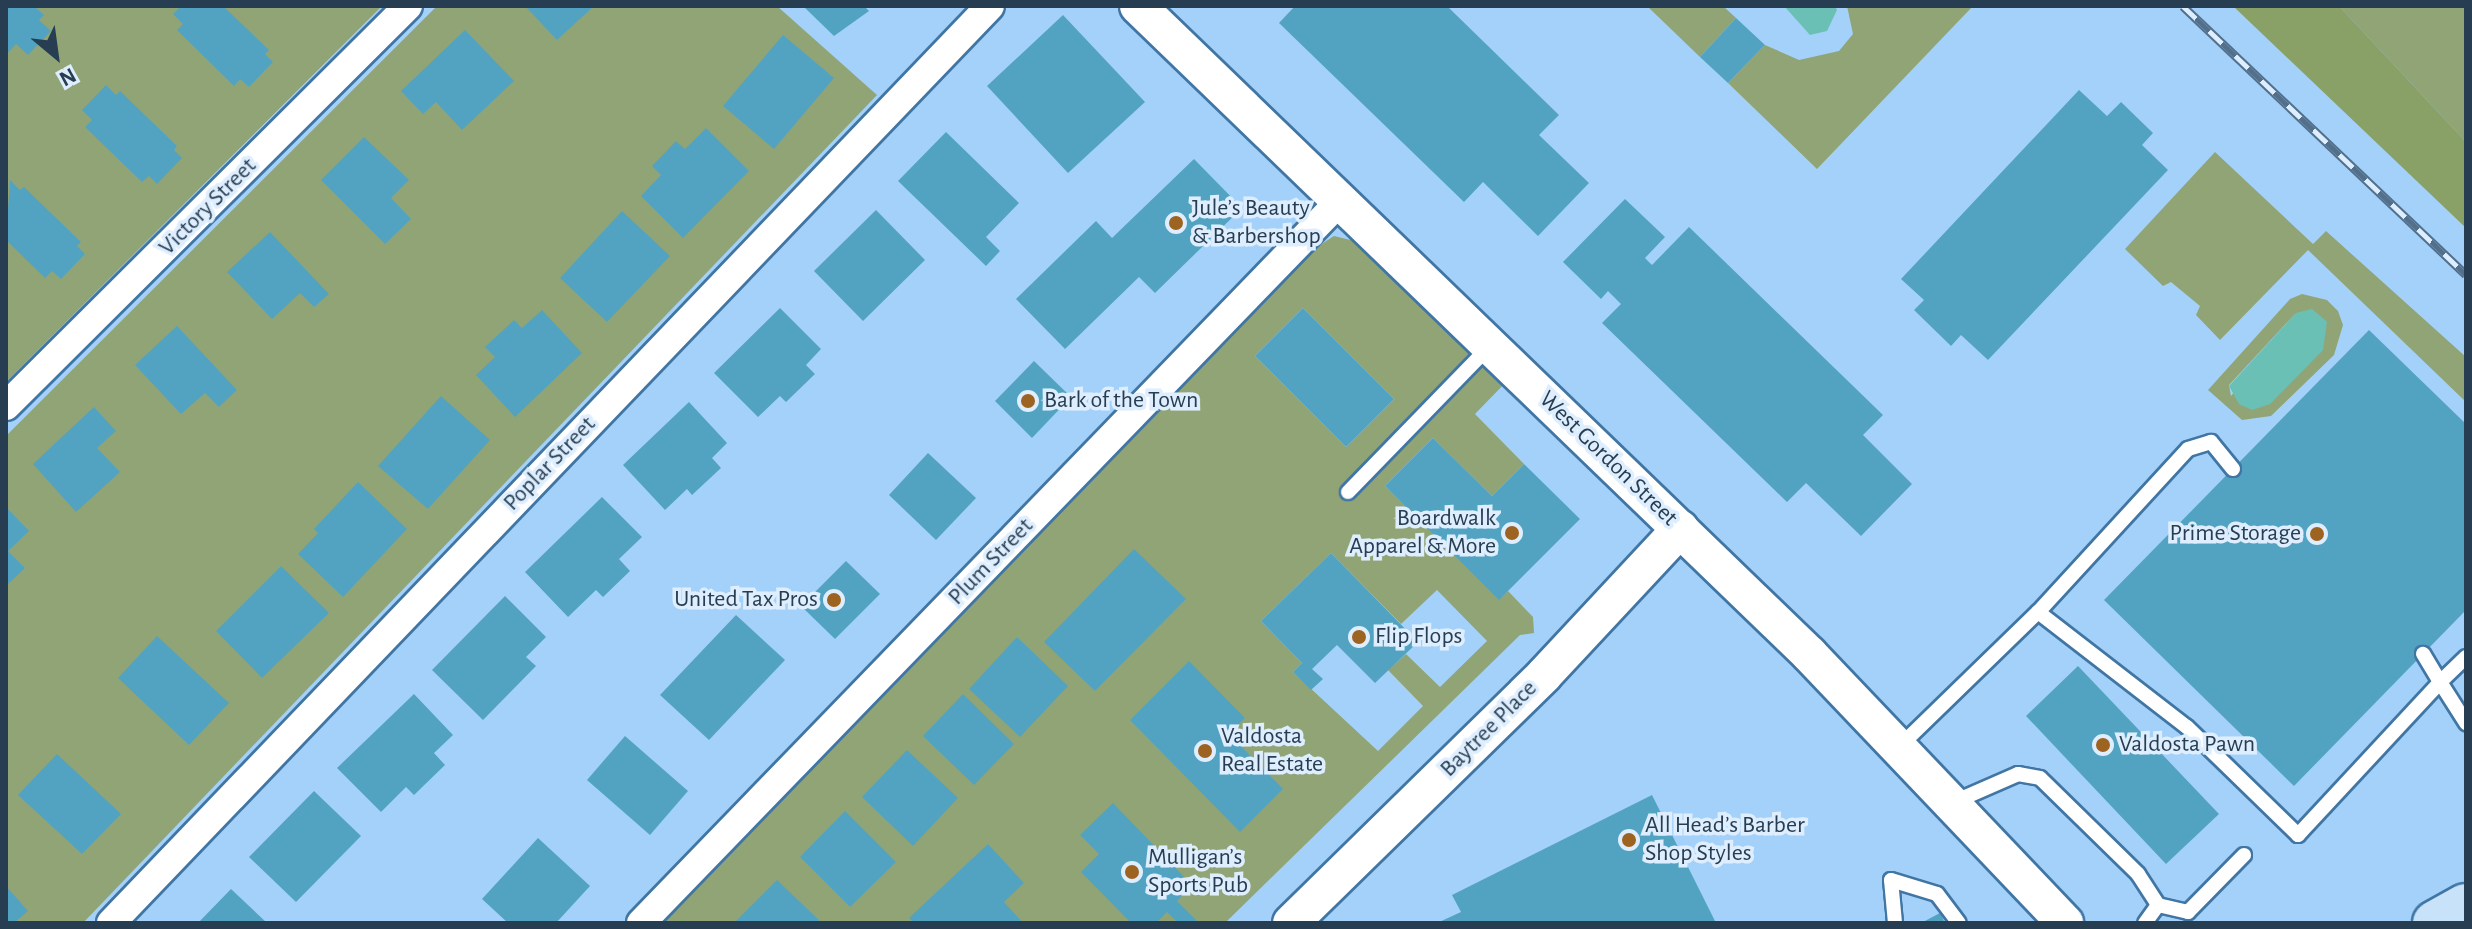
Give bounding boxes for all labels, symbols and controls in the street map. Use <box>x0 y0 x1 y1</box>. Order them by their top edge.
north arrow <box>16 16 96 96</box>
text: N <box>56 64 80 90</box>
street label: Victory Street <box>153 152 263 262</box>
place label: Jule’s Beauty & Barbershop <box>1192 195 1321 251</box>
marker: Jule’s Beauty & Barbershop <box>1167 214 1185 232</box>
street label: West Gordon Street <box>1533 385 1683 533</box>
place label: Bark of the Town <box>1044 387 1198 415</box>
marker: Bark of the Town <box>1019 392 1037 410</box>
street label: Poplar Street <box>498 411 602 517</box>
place label: Boardwalk Apparel & More <box>1349 505 1496 561</box>
street label: Plum Street <box>942 512 1040 612</box>
place label: Prime Storage <box>2170 520 2301 548</box>
marker: Boardwalk Apparel & More <box>1503 524 1521 542</box>
marker: Prime Storage <box>2308 525 2326 543</box>
place label: United Tax Pros <box>674 586 818 614</box>
marker: United Tax Pros <box>825 591 843 609</box>
place label: Flip Flops <box>1375 623 1463 651</box>
marker: Flip Flops <box>1350 628 1368 646</box>
street label: Baytree Place <box>1435 675 1543 783</box>
place label: Valdosta Real Estate <box>1221 723 1323 779</box>
place label: Valdosta Pawn <box>2119 731 2255 759</box>
marker: Valdosta Pawn <box>2094 736 2112 754</box>
marker: Valdosta Real Estate <box>1196 742 1214 760</box>
place label: All Head’s Barber Shop Styles <box>1645 812 1805 868</box>
marker: All Head’s Barber Shop Styles <box>1620 831 1638 849</box>
place label: Mulligan’s Sports Pub <box>1148 844 1248 900</box>
marker: Mulligan’s Sports Pub <box>1123 863 1141 881</box>

